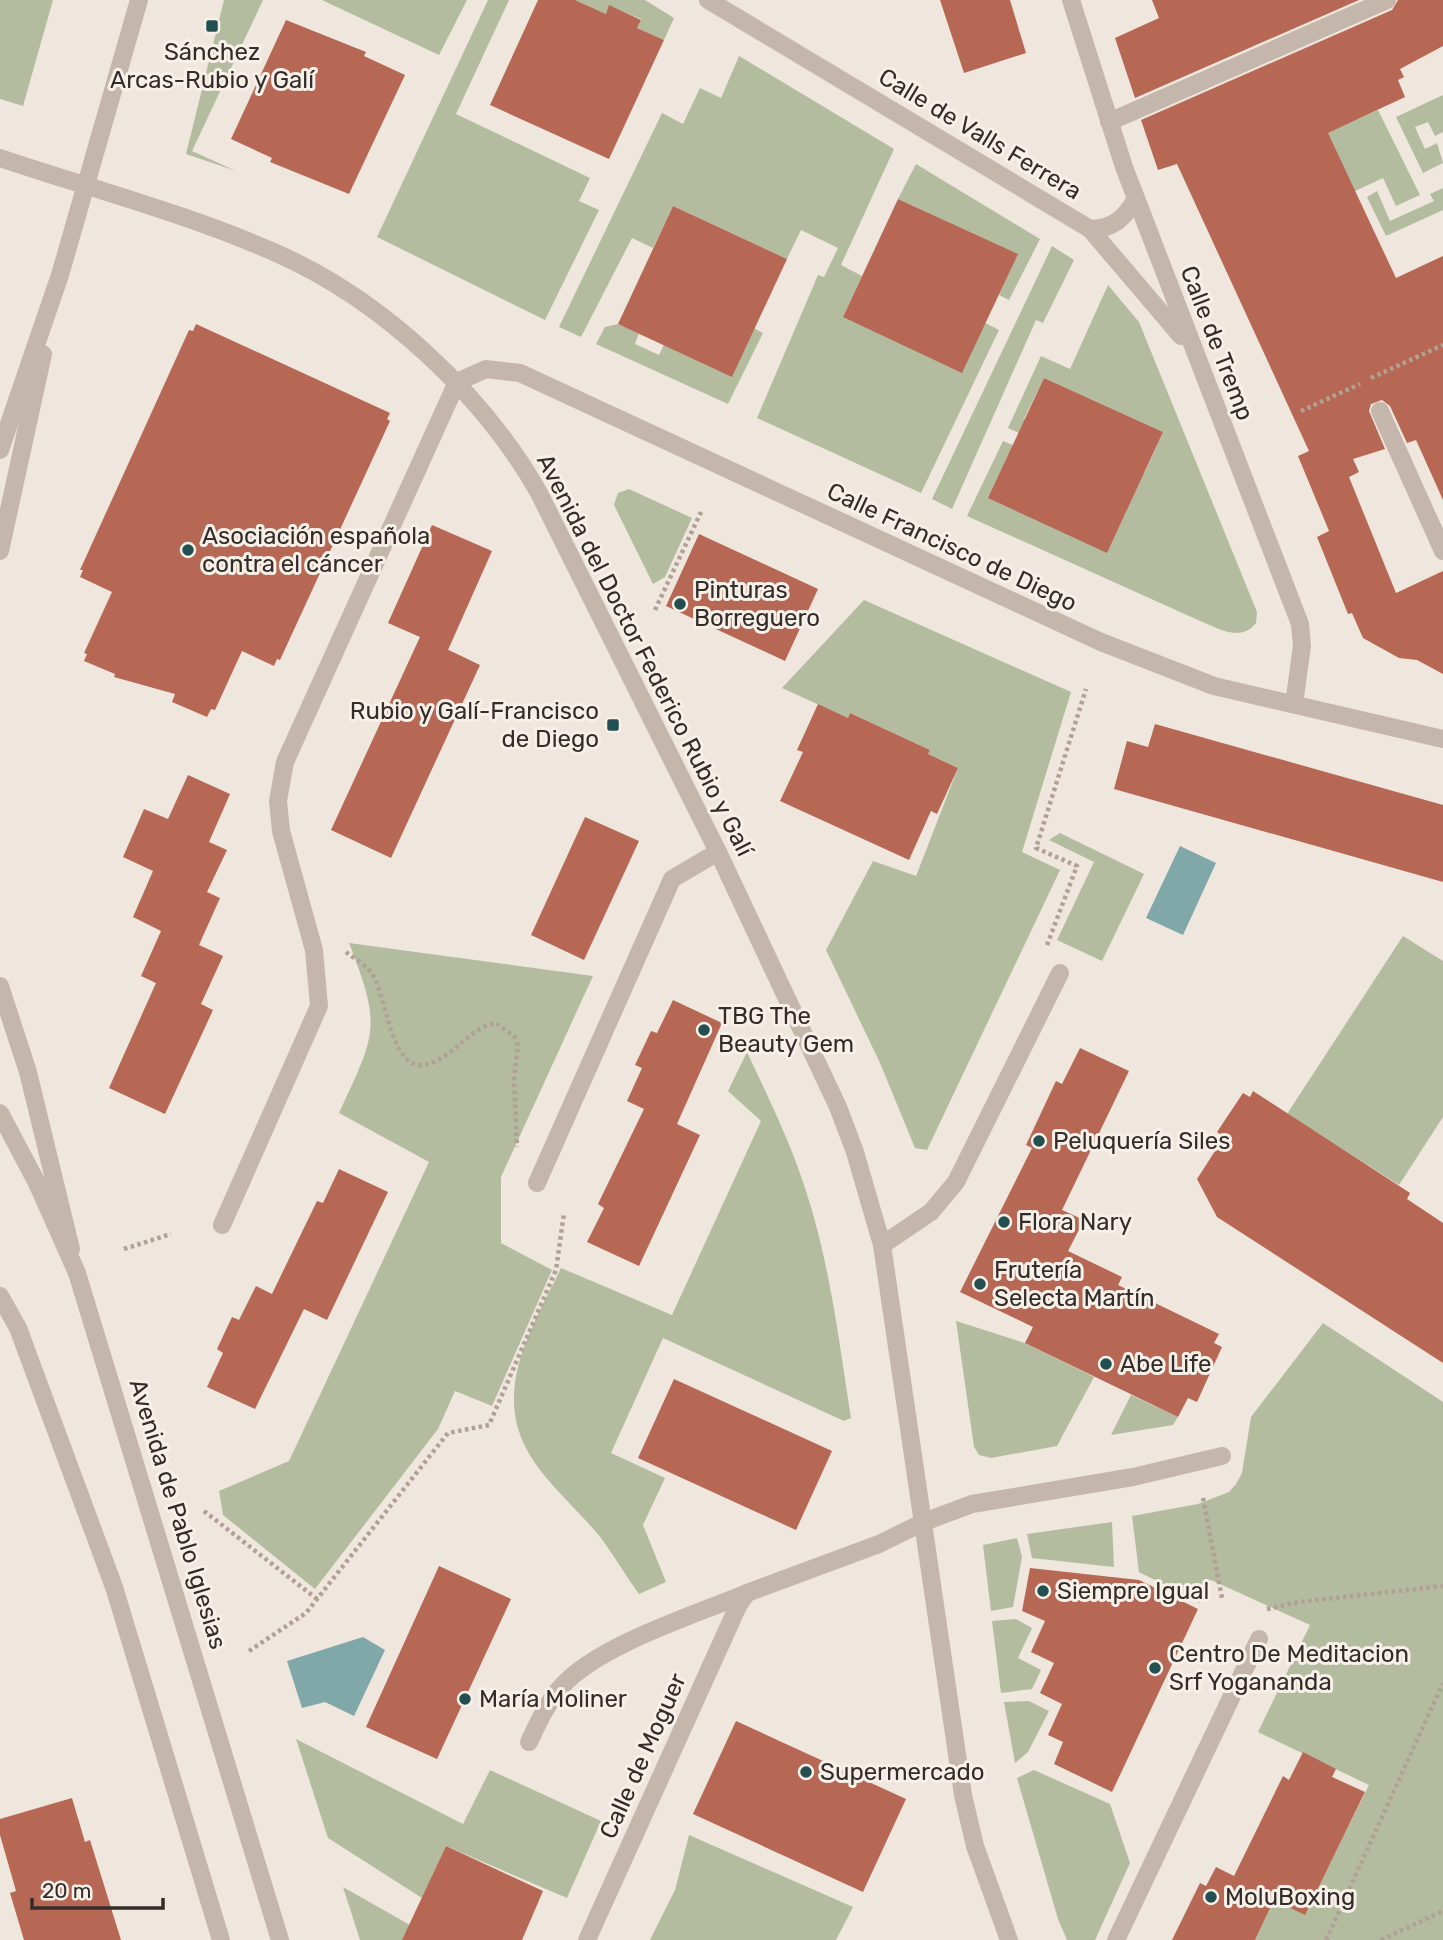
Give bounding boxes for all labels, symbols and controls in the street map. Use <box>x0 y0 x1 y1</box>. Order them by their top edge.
marker: Sánchez Arcas-Rubio y Galí <box>204 18 220 34</box>
place label: Sánchez Arcas-Rubio y Galí <box>110 38 315 94</box>
street label: Calle de Valls Ferrera <box>874 62 1086 206</box>
street label: Calle de Tremp <box>1175 262 1259 424</box>
street label: Avenida del Doctor Federico Rubio y Galí <box>531 449 760 862</box>
street label: Calle Francisco de Diego <box>823 477 1081 617</box>
place label: Asociación española contra el cáncer <box>202 522 430 578</box>
marker: Asociación española contra el cáncer <box>180 542 196 558</box>
place label: Pinturas Borreguero <box>694 576 820 632</box>
marker: Pinturas Borreguero <box>672 596 688 612</box>
place label: Rubio y Galí-Francisco de Diego <box>350 697 599 753</box>
marker: Rubio y Galí-Francisco de Diego <box>605 717 621 733</box>
place label: TBG The Beauty Gem <box>718 1002 854 1058</box>
marker: TBG The Beauty Gem <box>696 1022 712 1038</box>
place label: Peluquería Siles <box>1053 1127 1230 1155</box>
marker: Peluquería Siles <box>1031 1133 1047 1149</box>
place label: Flora Nary <box>1018 1208 1132 1236</box>
marker: Flora Nary <box>996 1214 1012 1230</box>
place label: Frutería Selecta Martín <box>994 1256 1155 1312</box>
marker: Frutería Selecta Martín <box>972 1276 988 1292</box>
place label: Abe Life <box>1120 1350 1211 1378</box>
marker: Abe Life <box>1098 1356 1114 1372</box>
street label: Avenida de Pablo Iglesias <box>124 1376 232 1652</box>
place label: Siempre Igual <box>1057 1577 1209 1605</box>
marker: Siempre Igual <box>1035 1583 1051 1599</box>
place label: Centro De Meditacion Srf Yogananda <box>1169 1640 1409 1696</box>
marker: Centro De Meditacion Srf Yogananda <box>1147 1660 1163 1676</box>
street label: Calle de Moguer <box>594 1669 692 1843</box>
place label: María Moliner <box>479 1685 627 1713</box>
marker: María Moliner <box>457 1691 473 1707</box>
place label: Supermercado <box>820 1758 984 1786</box>
marker: Supermercado <box>798 1764 814 1780</box>
scale bar <box>32 1867 163 1911</box>
text: 20 m <box>42 1878 91 1903</box>
place label: MoluBoxing <box>1225 1883 1355 1911</box>
marker: MoluBoxing <box>1203 1889 1219 1905</box>

